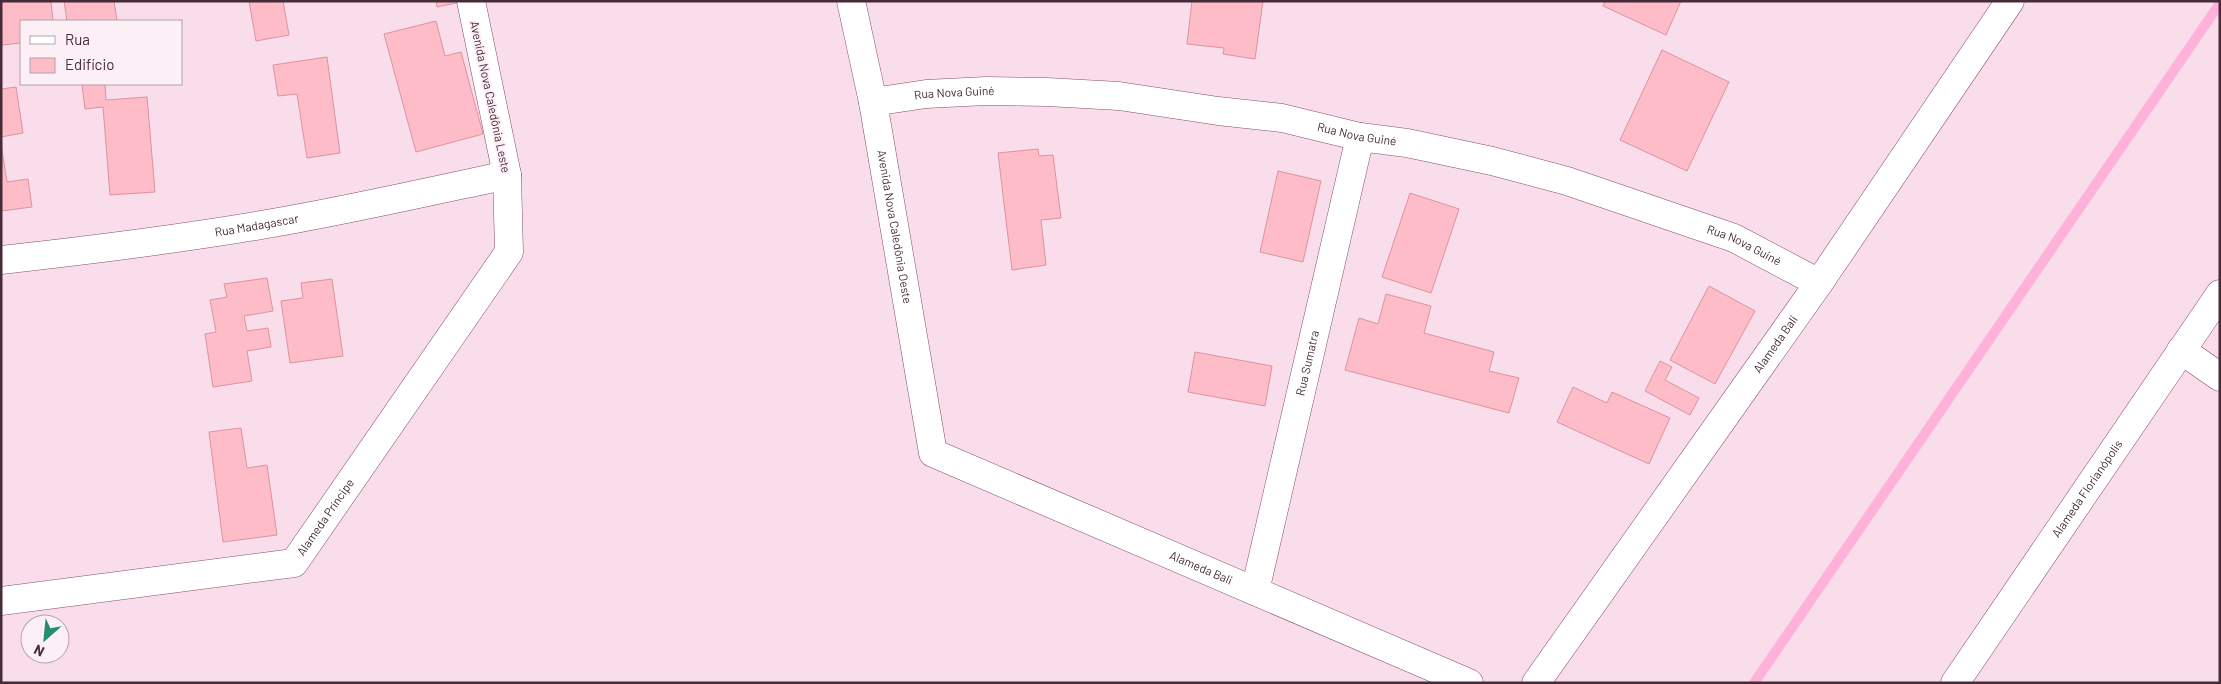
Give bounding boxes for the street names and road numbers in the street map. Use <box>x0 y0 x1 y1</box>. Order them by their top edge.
street label: Avenida Nova Caledônia Leste <box>468 20 514 174</box>
street label: Rua Nova Guiné <box>913 83 995 102</box>
street label: Rua Nova Guiné <box>1316 119 1397 148</box>
street label: Avenida Nova Caledônia Oeste <box>875 149 915 305</box>
street label: Rua Madagascar <box>214 210 300 239</box>
street label: Rua Nova Guiné <box>1705 221 1784 268</box>
street label: Alameda Bali <box>1750 312 1800 375</box>
street label: Rua Sumatra <box>1292 329 1321 397</box>
street label: Alameda Florianópolis <box>2048 437 2125 540</box>
street label: Alameda Príncipe <box>293 476 356 558</box>
street label: Alameda Bali <box>1168 547 1235 587</box>

